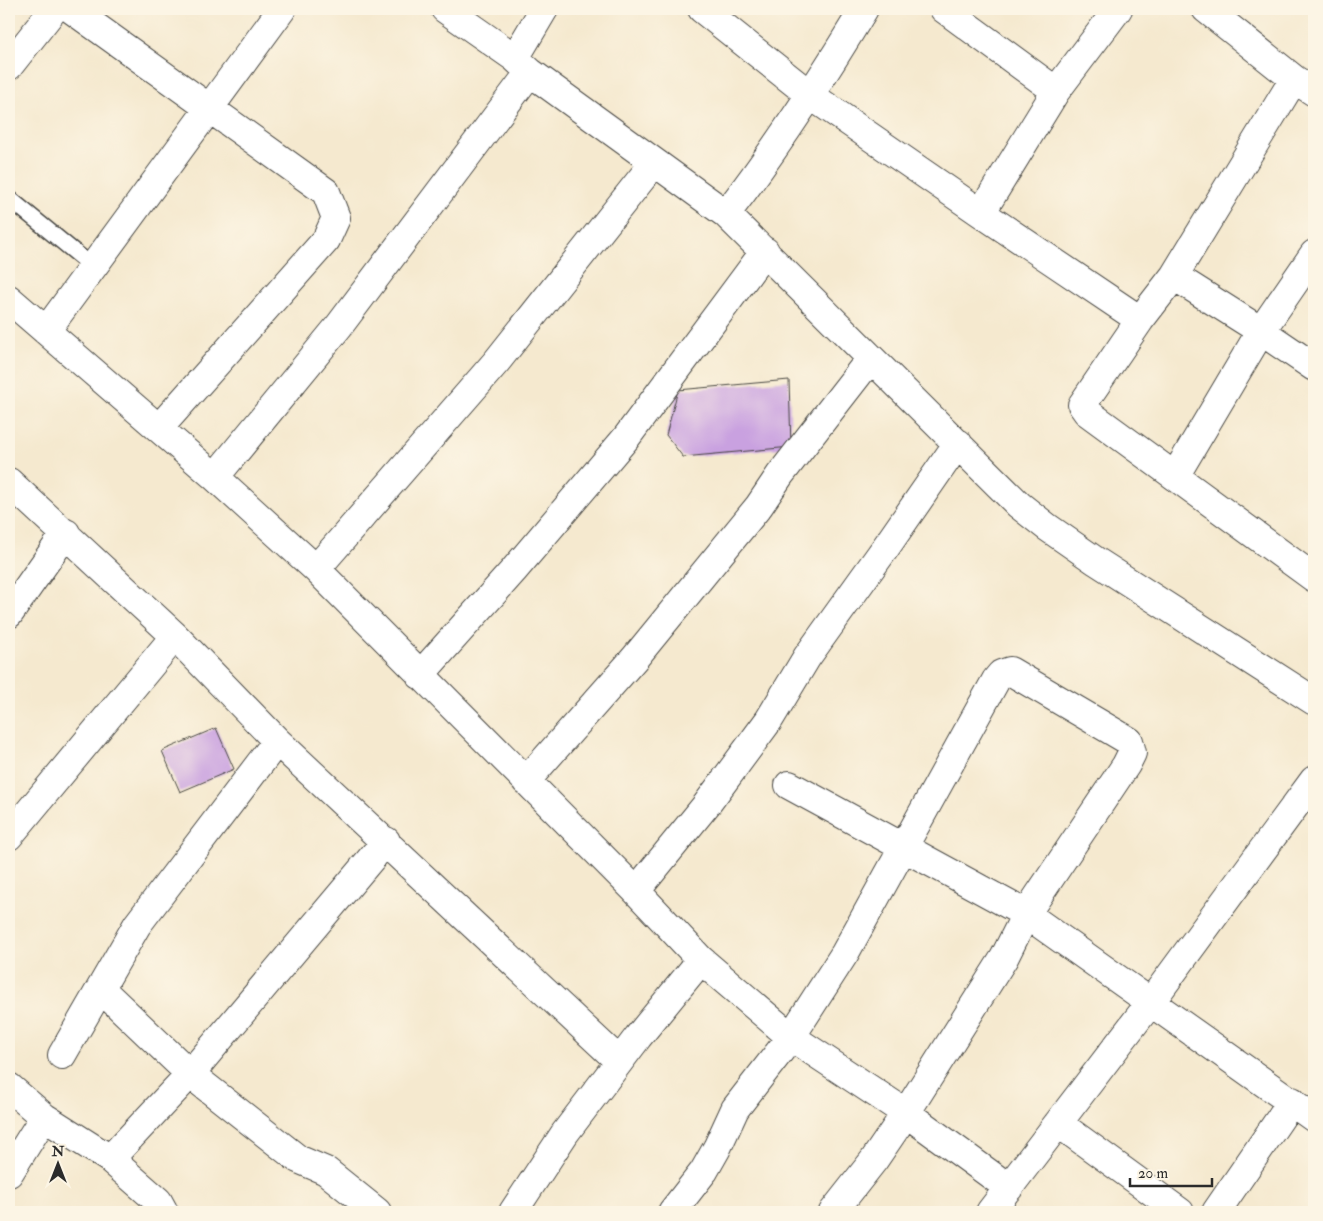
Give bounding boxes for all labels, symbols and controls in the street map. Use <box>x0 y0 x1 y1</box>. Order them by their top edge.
north arrow <box>32 1138 82 1188</box>
text: N <box>51 1143 65 1160</box>
scale bar <box>1130 1156 1213 1188</box>
text: 20 m <box>1138 1164 1168 1183</box>

